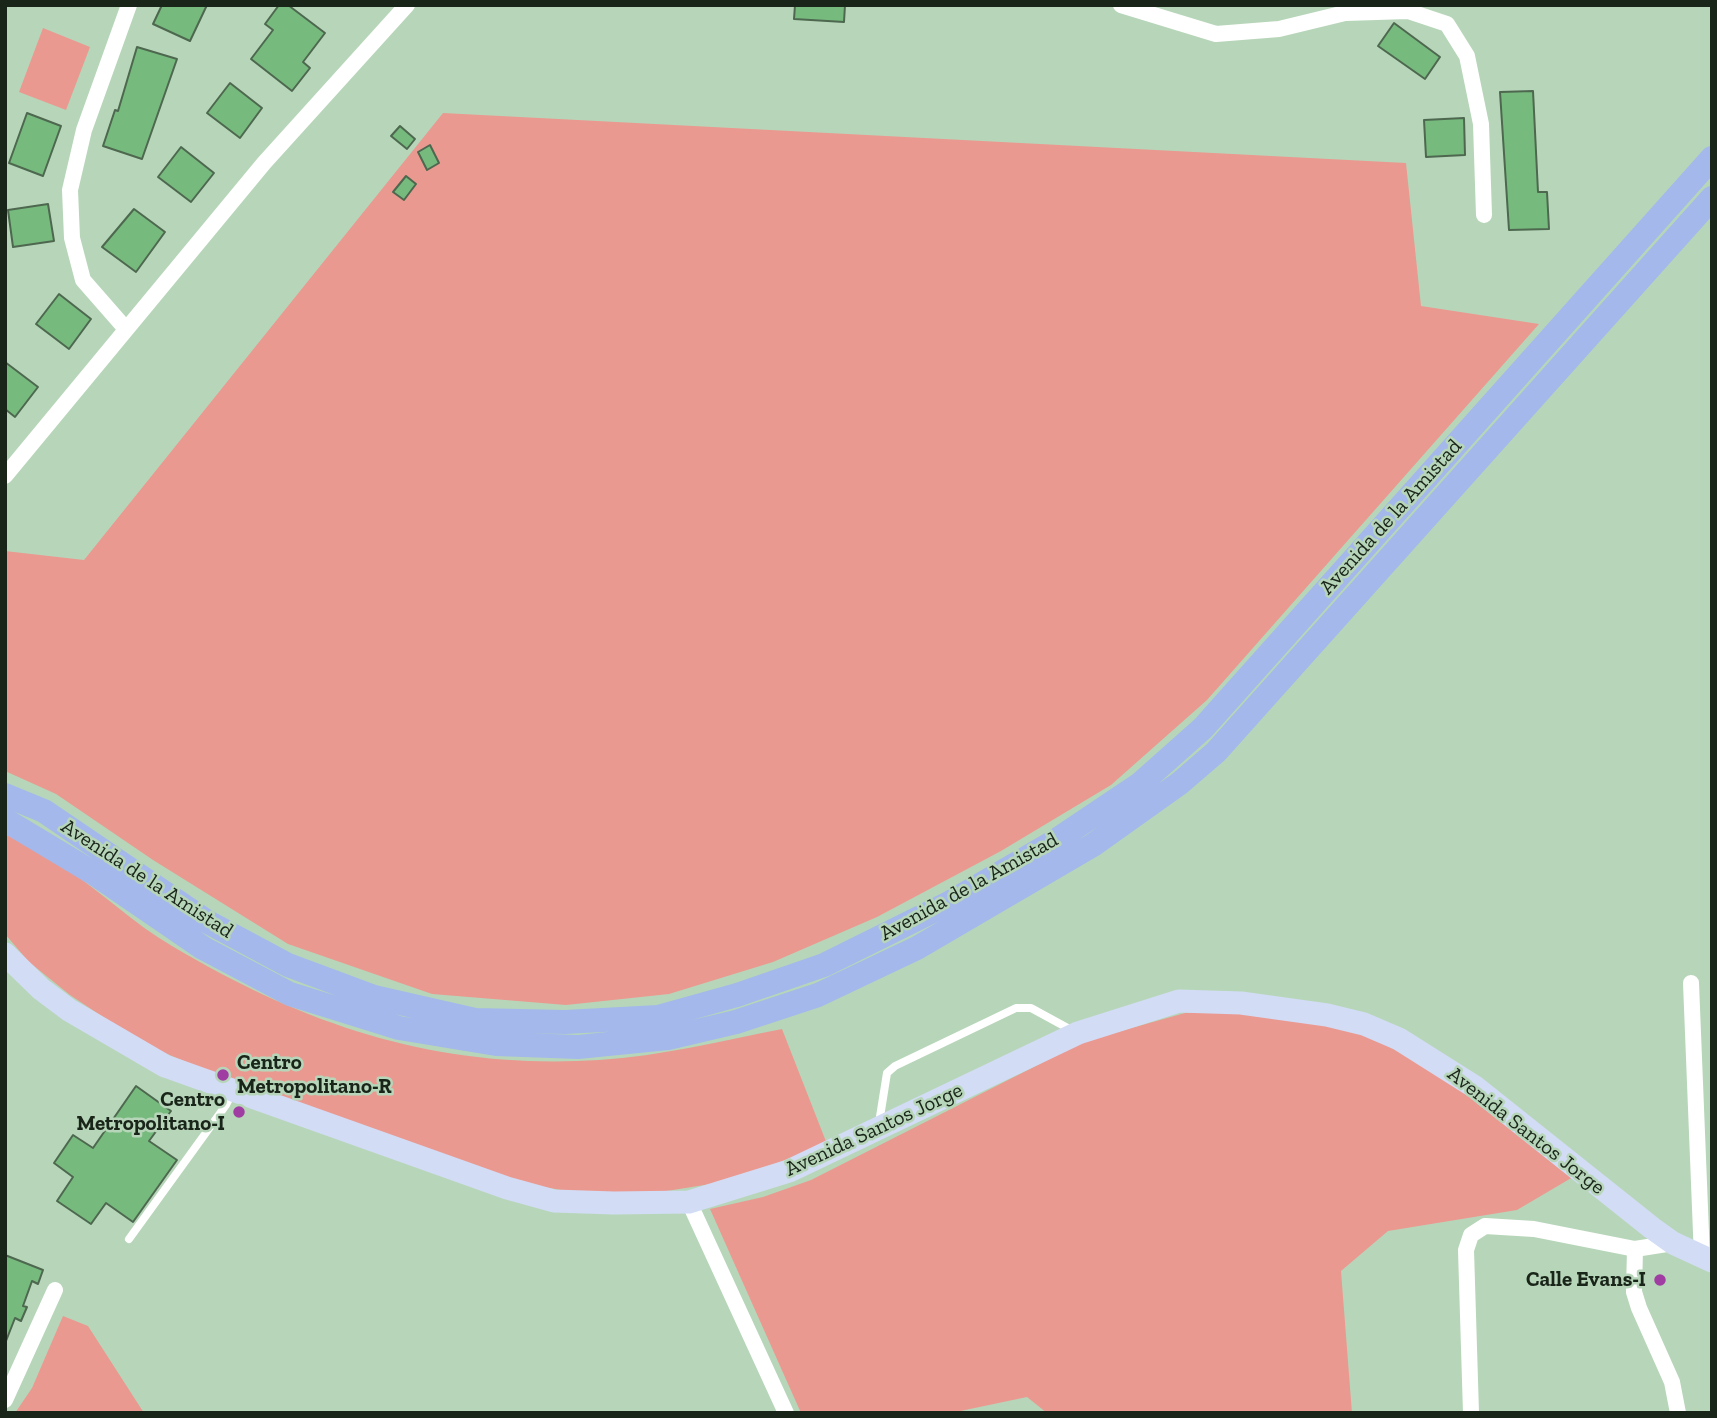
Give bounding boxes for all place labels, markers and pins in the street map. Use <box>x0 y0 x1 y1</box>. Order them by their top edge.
place label: Centro Metropolitano-R <box>237 1050 392 1100</box>
marker: Centro Metropolitano-R <box>215 1067 231 1083</box>
place label: Centro Metropolitano-I <box>76 1087 225 1137</box>
marker: Centro Metropolitano-I <box>231 1104 247 1120</box>
place label: Calle Evans-I <box>1526 1267 1646 1293</box>
marker: Calle Evans-I <box>1652 1272 1668 1288</box>

